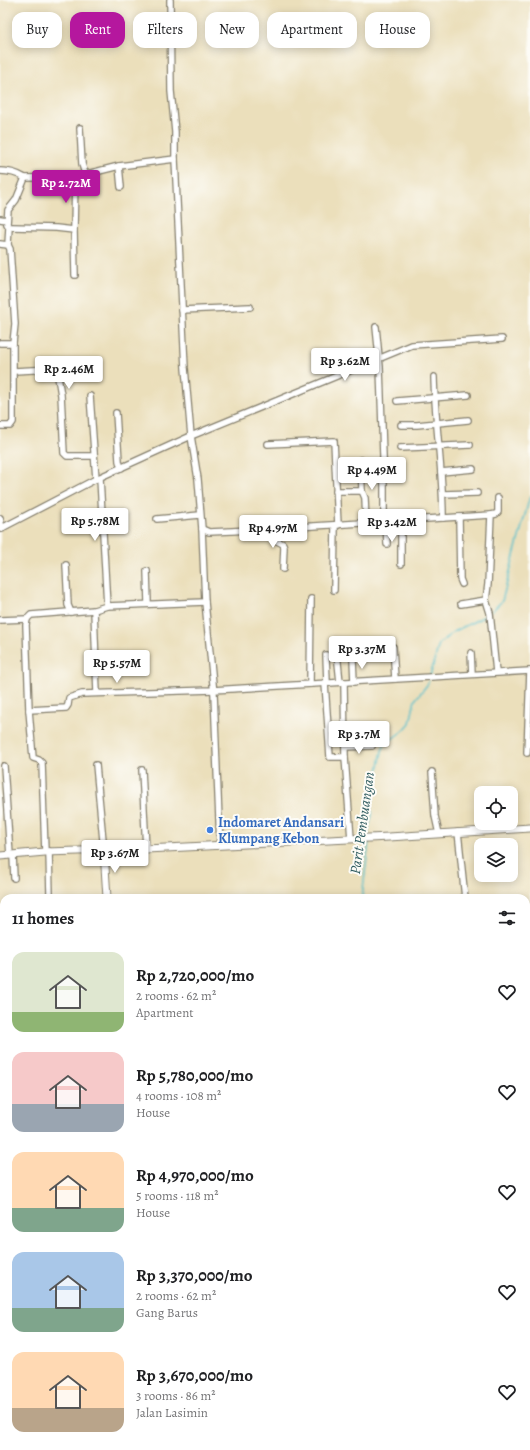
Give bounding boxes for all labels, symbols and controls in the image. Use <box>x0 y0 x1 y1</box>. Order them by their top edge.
chip: Buy <box>12 12 62 48</box>
chip: Rent <box>70 12 125 48</box>
chip: Filters <box>133 12 197 48</box>
chip: New <box>205 12 259 48</box>
chip: Apartment <box>267 12 357 48</box>
chip: House <box>365 12 430 48</box>
pin: Rp 2.72M <box>25 170 107 204</box>
text: Rp 2.72M <box>41 174 91 191</box>
pin: Rp 3.62M <box>304 348 386 382</box>
text: Rp 3.62M <box>320 352 370 369</box>
pin: Rp 2.46M <box>28 356 110 390</box>
text: Rp 2.46M <box>44 360 94 377</box>
pin: Rp 4.49M <box>331 457 413 491</box>
text: Rp 4.49M <box>347 461 397 478</box>
pin: Rp 5.78M <box>54 508 136 542</box>
pin: Rp 3.42M <box>351 509 433 543</box>
text: Rp 5.78M <box>70 512 120 529</box>
text: Rp 3.42M <box>367 513 417 530</box>
pin: Rp 4.97M <box>232 515 314 549</box>
text: Rp 4.97M <box>248 519 298 536</box>
pin: Rp 3.37M <box>321 636 403 670</box>
text: Rp 3.37M <box>338 640 386 657</box>
pin: Rp 5.57M <box>76 650 158 684</box>
text: Rp 5.57M <box>93 654 141 671</box>
pin: Rp 3.7M <box>322 721 396 755</box>
text: Rp 3.7M <box>338 725 380 742</box>
water label: Parit Pembuangan <box>345 770 379 876</box>
map controls <box>474 786 518 882</box>
button: locate <box>474 786 518 830</box>
place label: Indomaret Andansari Klumpang Kebon <box>218 813 344 848</box>
marker: Indomaret Andansari Klumpang Kebon <box>205 825 215 835</box>
button: layers <box>474 838 518 882</box>
pin: Rp 3.67M <box>74 840 156 874</box>
text: Rp 3.67M <box>90 844 140 861</box>
text: 11 homes <box>12 907 74 930</box>
icon: filters <box>496 907 518 929</box>
text: Rp 2,720,000/mo <box>136 964 254 987</box>
icon: home <box>44 968 92 1016</box>
icon: heart <box>496 981 518 1003</box>
text: 2 rooms · 62 m² <box>136 987 216 1004</box>
text: Apartment <box>136 1004 194 1021</box>
text: Rp 5,780,000/mo <box>136 1064 253 1087</box>
icon: home <box>44 1068 92 1116</box>
icon: heart <box>496 1081 518 1103</box>
text: 4 rooms · 108 m² <box>136 1087 221 1104</box>
text: House <box>136 1104 170 1121</box>
text: Rp 4,970,000/mo <box>136 1164 254 1187</box>
icon: home <box>44 1168 92 1216</box>
icon: heart <box>496 1181 518 1203</box>
text: 5 rooms · 118 m² <box>136 1187 219 1204</box>
text: House <box>136 1204 170 1221</box>
text: Rp 3,370,000/mo <box>136 1264 252 1287</box>
icon: home <box>44 1268 92 1316</box>
icon: heart <box>496 1281 518 1303</box>
text: 2 rooms · 62 m² <box>136 1287 216 1304</box>
text: Gang Barus <box>136 1304 198 1321</box>
text: Rp 3,670,000/mo <box>136 1364 253 1387</box>
icon: home <box>44 1368 92 1416</box>
icon: heart <box>496 1381 518 1403</box>
text: 3 rooms · 86 m² <box>136 1387 216 1404</box>
text: Jalan Lasimin <box>136 1404 208 1421</box>

